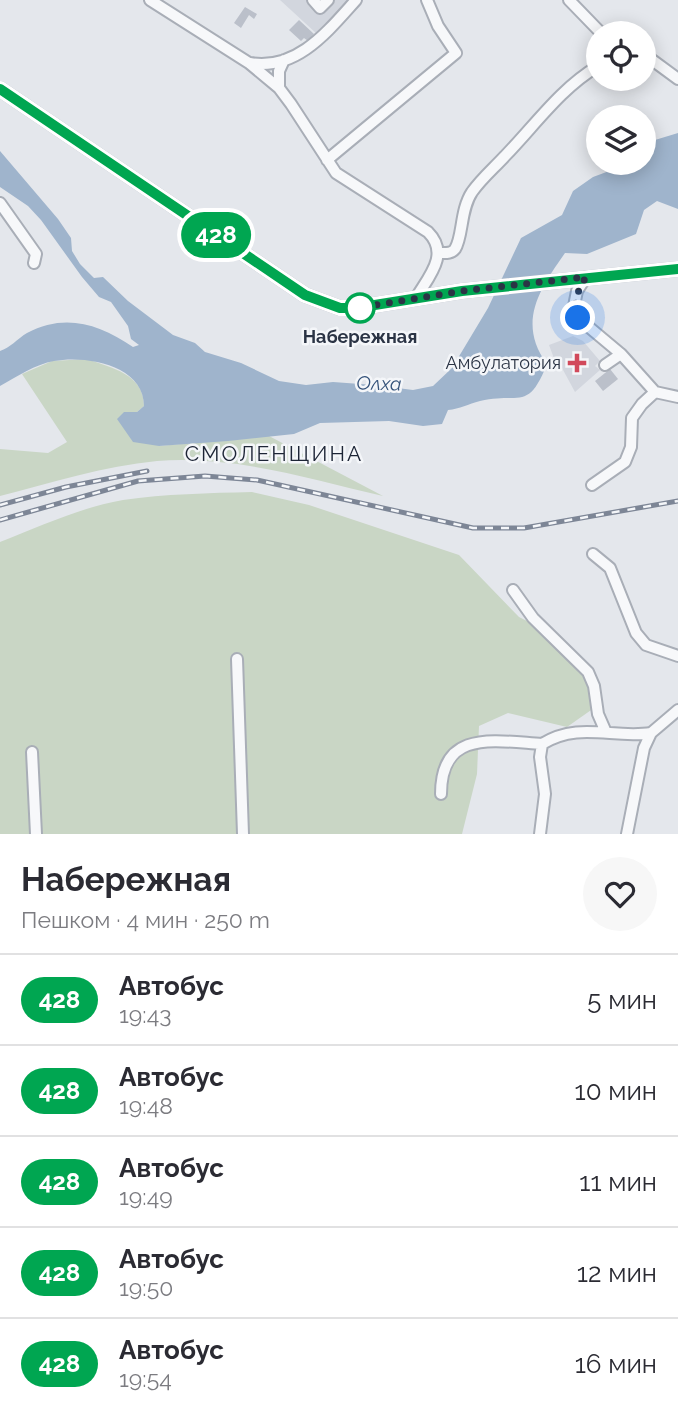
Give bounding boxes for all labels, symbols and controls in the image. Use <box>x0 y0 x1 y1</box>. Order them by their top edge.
map controls <box>586 21 656 175</box>
button: locate <box>586 21 656 91</box>
button: layers <box>586 105 656 175</box>
line badge: 428 <box>176 212 256 258</box>
text: 428 <box>195 220 237 249</box>
marker: Набережная <box>345 293 375 323</box>
your location <box>560 300 595 335</box>
place label: Набережная <box>303 326 417 347</box>
place label: Амбулатория <box>446 352 561 373</box>
marker: Амбулатория <box>567 353 587 373</box>
water label: Олха <box>356 372 402 394</box>
district label: СМОЛЕНЩИНА <box>185 441 363 466</box>
button: heart <box>583 857 657 931</box>
text: Набережная <box>21 860 231 899</box>
text: Пешком · 4 мин · 250 m <box>21 906 270 933</box>
text: Автобус <box>119 971 224 1001</box>
text: 428 <box>39 985 80 1014</box>
text: 5 мин <box>587 985 657 1015</box>
text: 19:43 <box>119 1001 172 1028</box>
text: Автобус <box>119 1062 224 1092</box>
text: 428 <box>39 1076 80 1105</box>
text: 10 мин <box>575 1076 657 1106</box>
text: 19:48 <box>119 1092 173 1119</box>
text: Автобус <box>119 1153 224 1183</box>
text: 428 <box>39 1167 80 1196</box>
text: 11 мин <box>579 1167 657 1197</box>
text: 19:49 <box>119 1183 173 1210</box>
text: Автобус <box>119 1244 224 1274</box>
text: 428 <box>39 1258 80 1287</box>
text: 12 мин <box>577 1258 657 1288</box>
text: 19:50 <box>119 1274 173 1301</box>
text: Автобус <box>119 1335 224 1365</box>
text: 428 <box>39 1349 80 1378</box>
text: 16 мин <box>575 1349 657 1379</box>
text: 19:54 <box>119 1365 172 1392</box>

